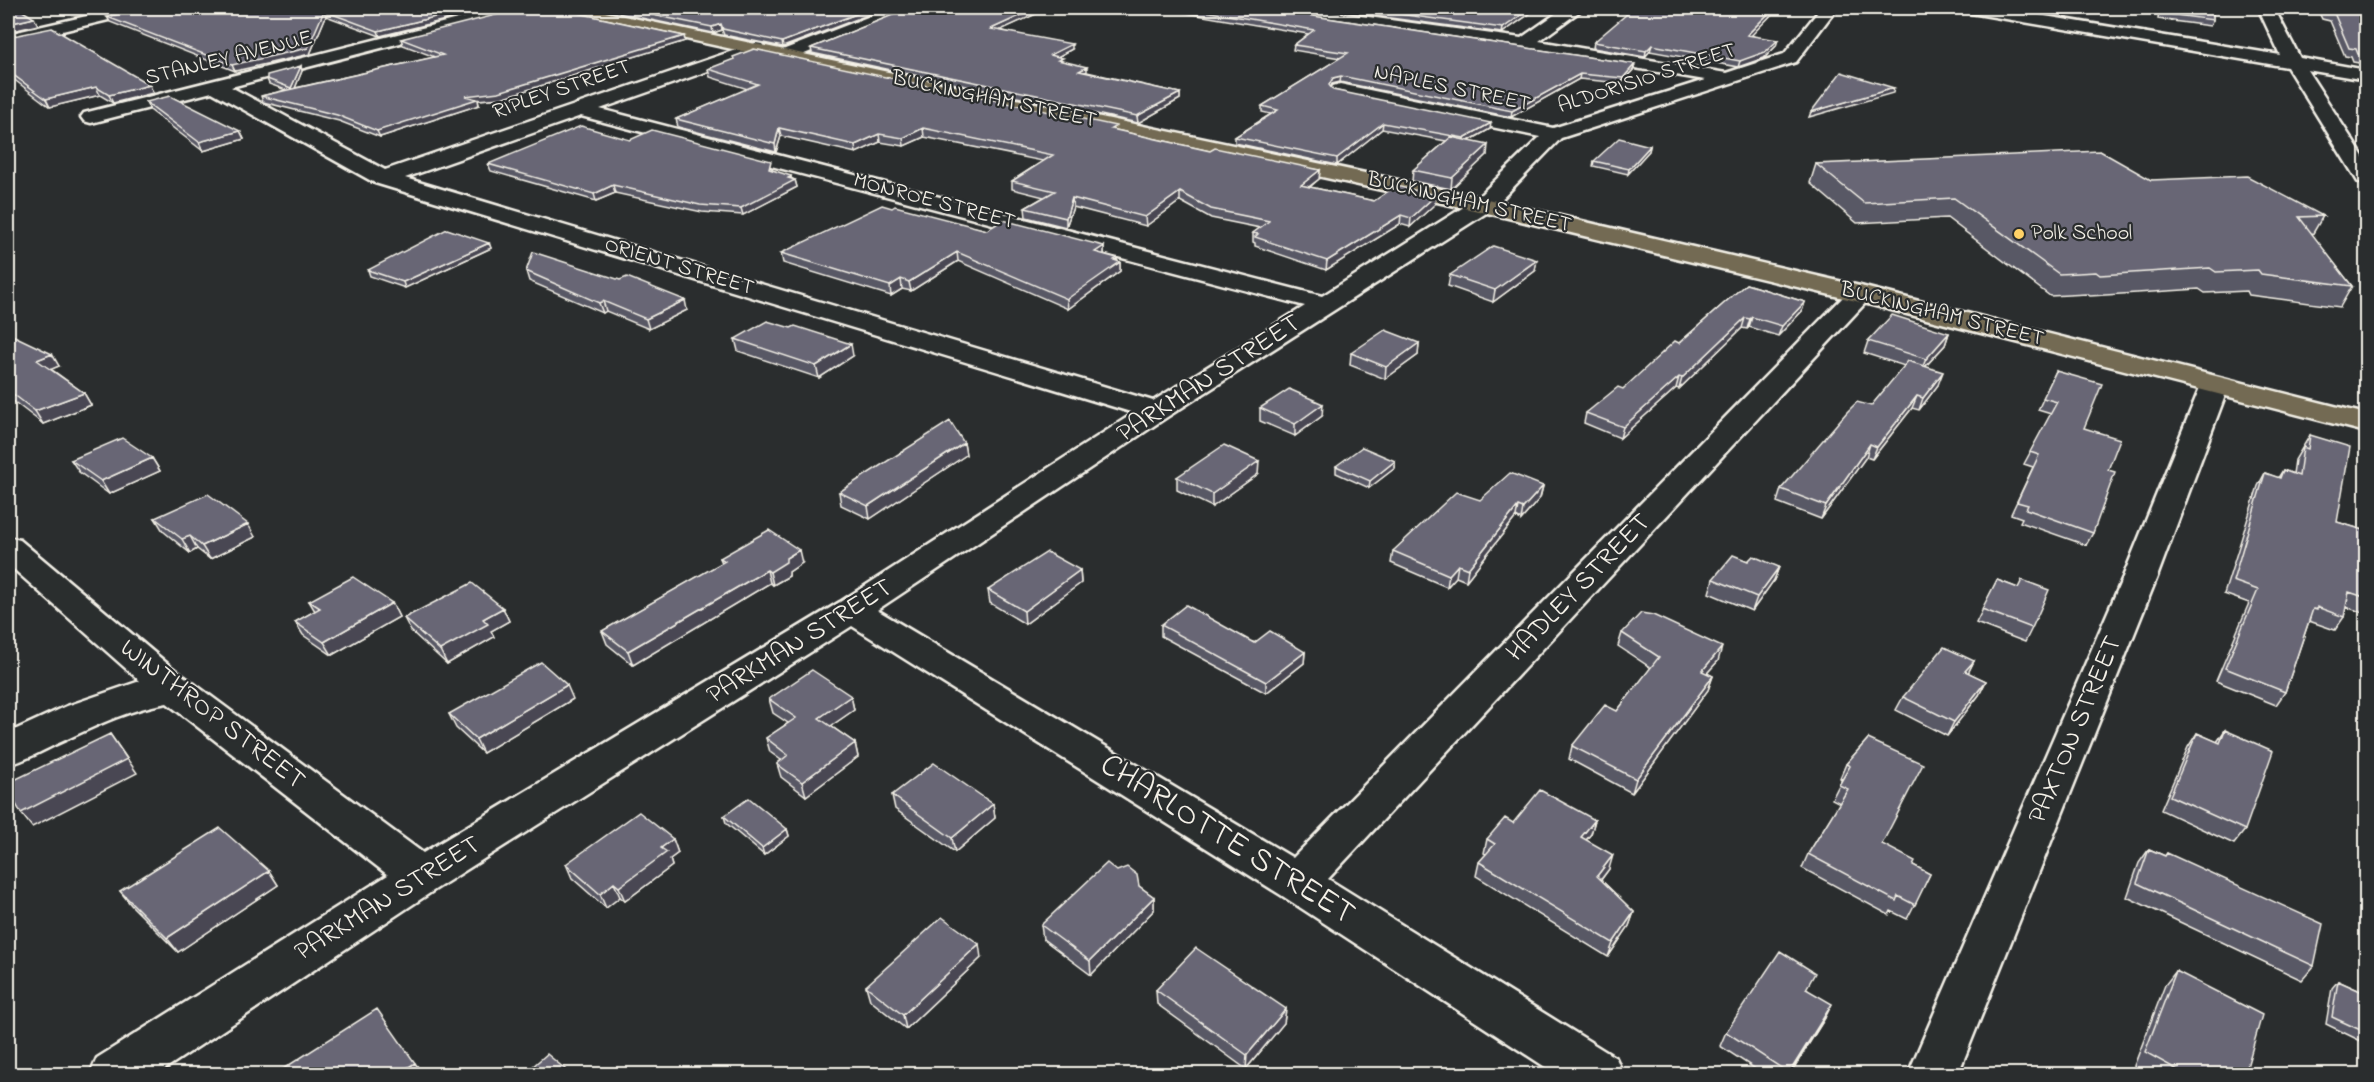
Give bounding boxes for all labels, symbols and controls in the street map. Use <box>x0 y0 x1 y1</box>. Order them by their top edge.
street label: STANLEY AVENUE <box>142 23 316 95</box>
street label: ALDORISIO STREET <box>1554 35 1741 123</box>
street label: RIPLEY STREET <box>489 51 636 129</box>
street label: NAPLES STREET <box>1371 57 1534 121</box>
street label: BUCKINGHAM STREET <box>888 62 1100 137</box>
street label: BUCKINGHAM STREET <box>1363 164 1575 242</box>
street label: MONROE STREET <box>849 165 1019 239</box>
place label: Polk School <box>2031 218 2132 250</box>
marker: Polk School <box>2012 227 2026 241</box>
street label: ORIENT STREET <box>600 229 758 305</box>
street label: BUCKINGHAM STREET <box>1836 274 2047 356</box>
street label: PARKMAN STREET <box>1109 305 1309 453</box>
street label: HADLEY STREET <box>1498 505 1660 671</box>
street label: PARKMAN STREET <box>700 569 900 715</box>
street label: WINTHROP STREET <box>111 630 313 800</box>
street label: PAXTON STREET <box>2019 630 2133 830</box>
street label: CHARLOTTE STREET <box>1090 742 1364 938</box>
street label: PARKMAN STREET <box>288 826 488 972</box>

